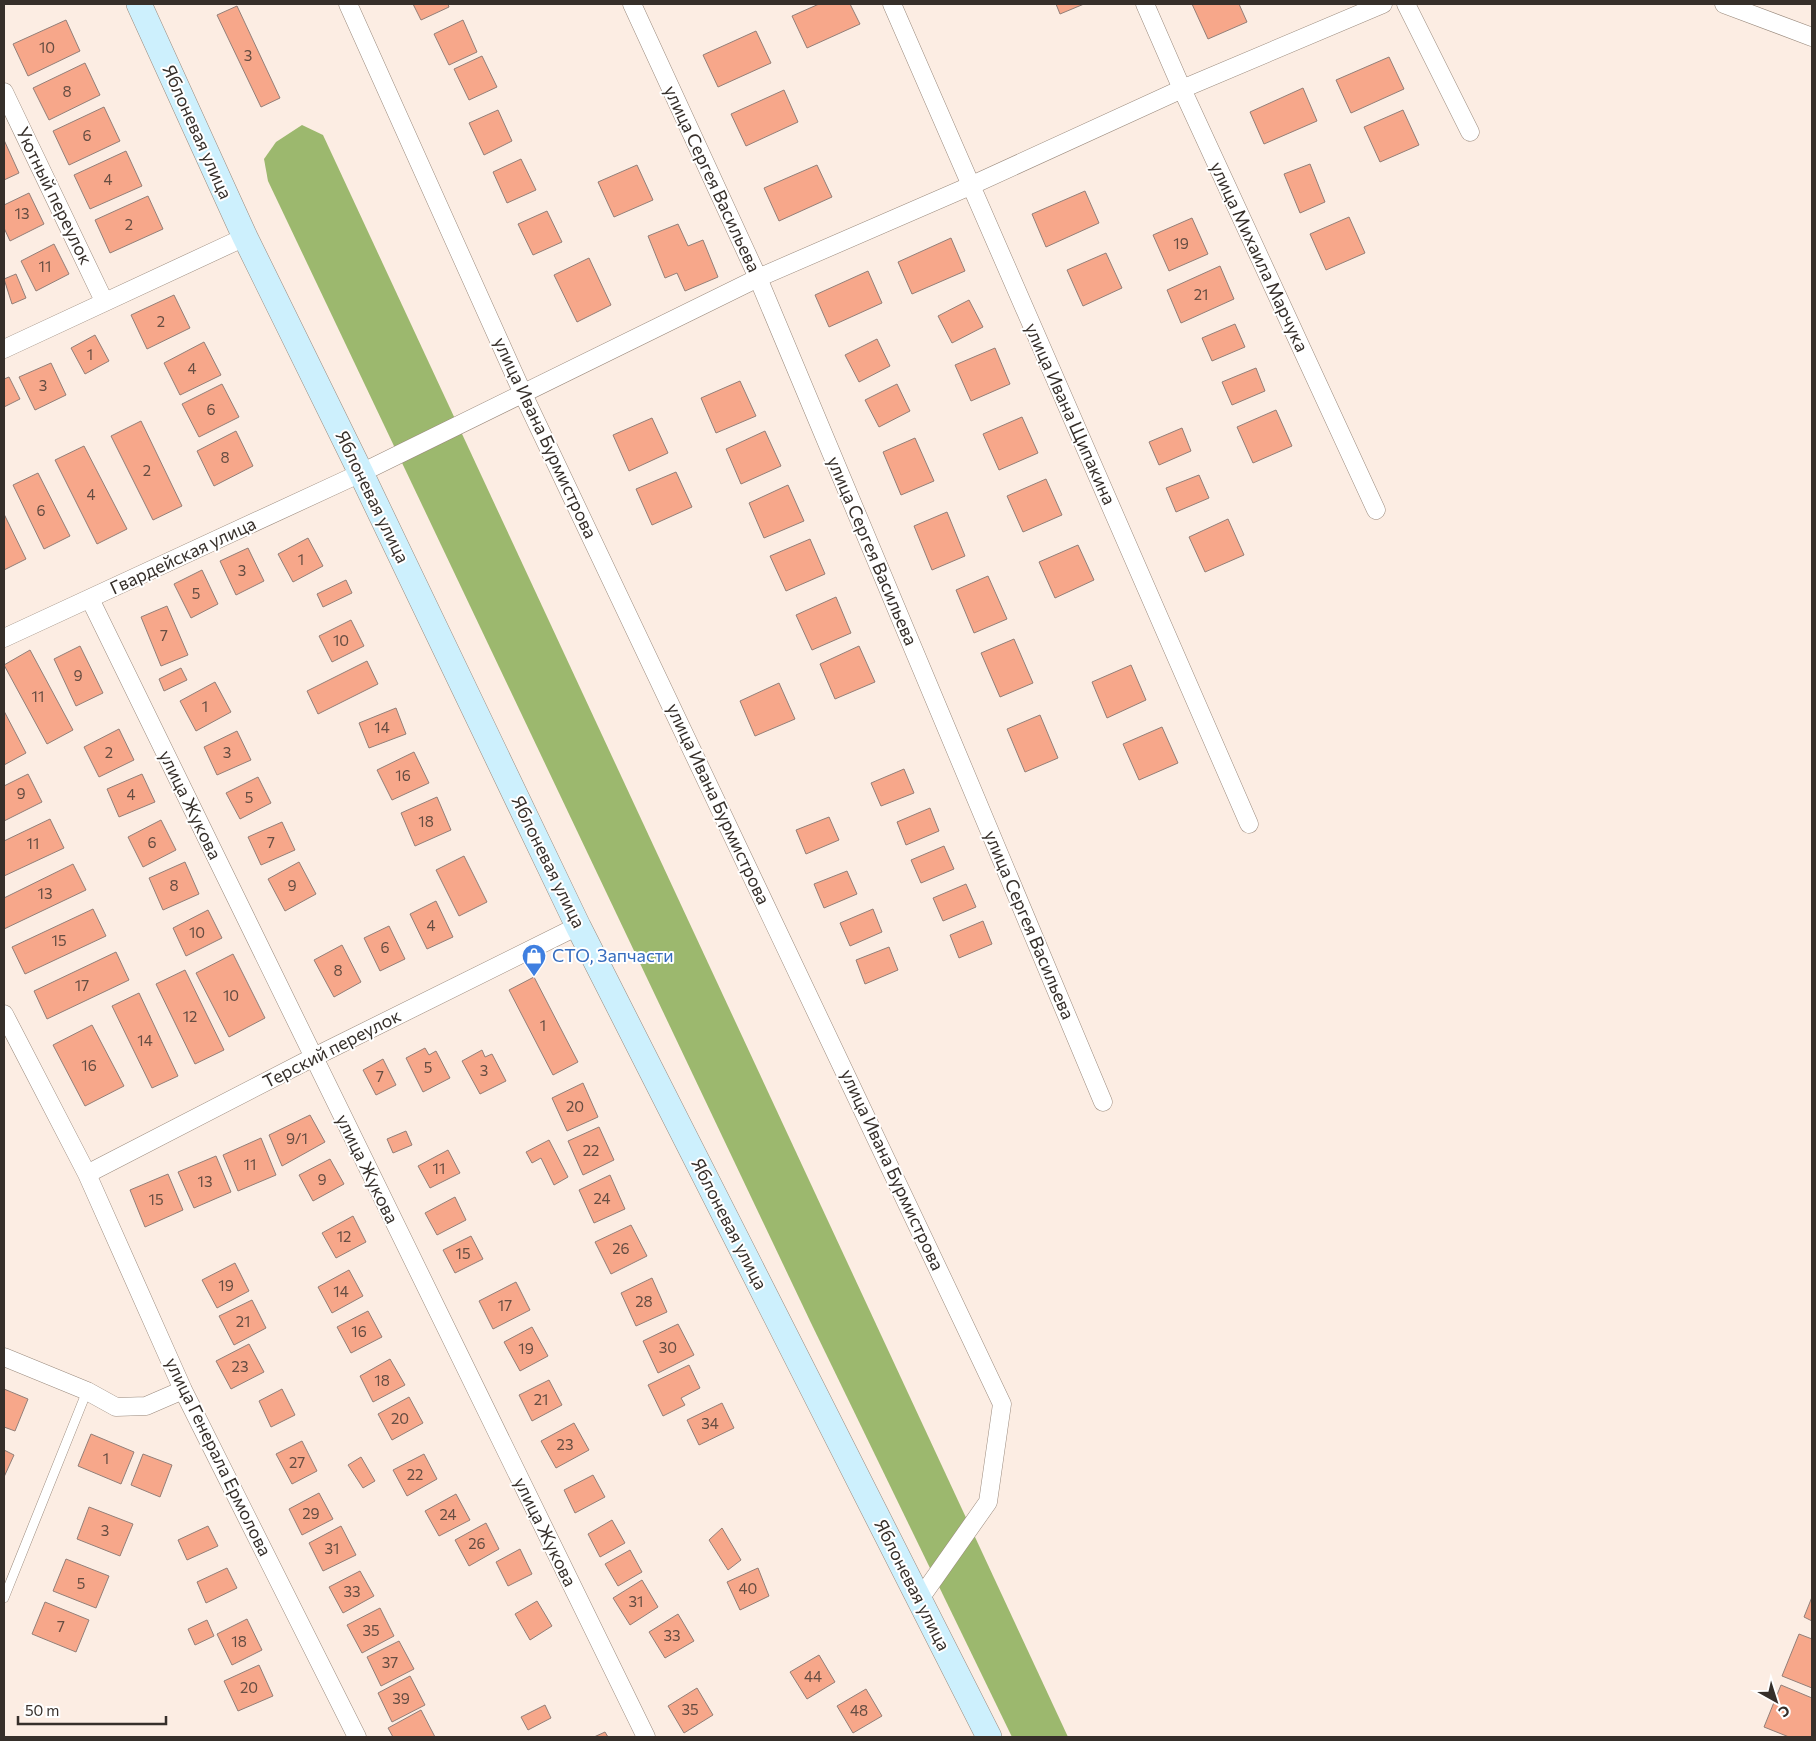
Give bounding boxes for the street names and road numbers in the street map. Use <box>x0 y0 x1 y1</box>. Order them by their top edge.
street label: Яблоневая улица <box>158 61 237 202</box>
street label: улица Сергея Васильева <box>660 82 766 275</box>
street label: Уютный переулок <box>12 123 98 268</box>
street label: улица Михаила Марчука <box>1206 158 1314 355</box>
street label: улица Ивана Щипакина <box>1021 319 1121 508</box>
street label: улица Ивана Бурмистрова <box>490 333 602 542</box>
street label: Яблоневая улица <box>331 427 415 566</box>
street label: улица Сергея Васильева <box>823 453 923 649</box>
street label: Гвардейская улица <box>106 512 259 599</box>
street label: улица Ивана Бурмистрова <box>663 699 775 908</box>
street label: улица Жукова <box>155 746 227 863</box>
street label: Яблоневая улица <box>507 792 591 931</box>
street label: улица Сергея Васильева <box>980 827 1080 1023</box>
street label: Терский переулок <box>259 1004 405 1092</box>
street label: улица Ивана Бурмистрова <box>837 1065 949 1274</box>
street label: улица Жукова <box>332 1110 404 1227</box>
street label: Яблоневая улица <box>687 1154 773 1293</box>
street label: улица Генерала Ермолова <box>161 1354 277 1560</box>
street label: улица Жукова <box>510 1473 582 1590</box>
street label: Яблоневая улица <box>870 1515 956 1654</box>

